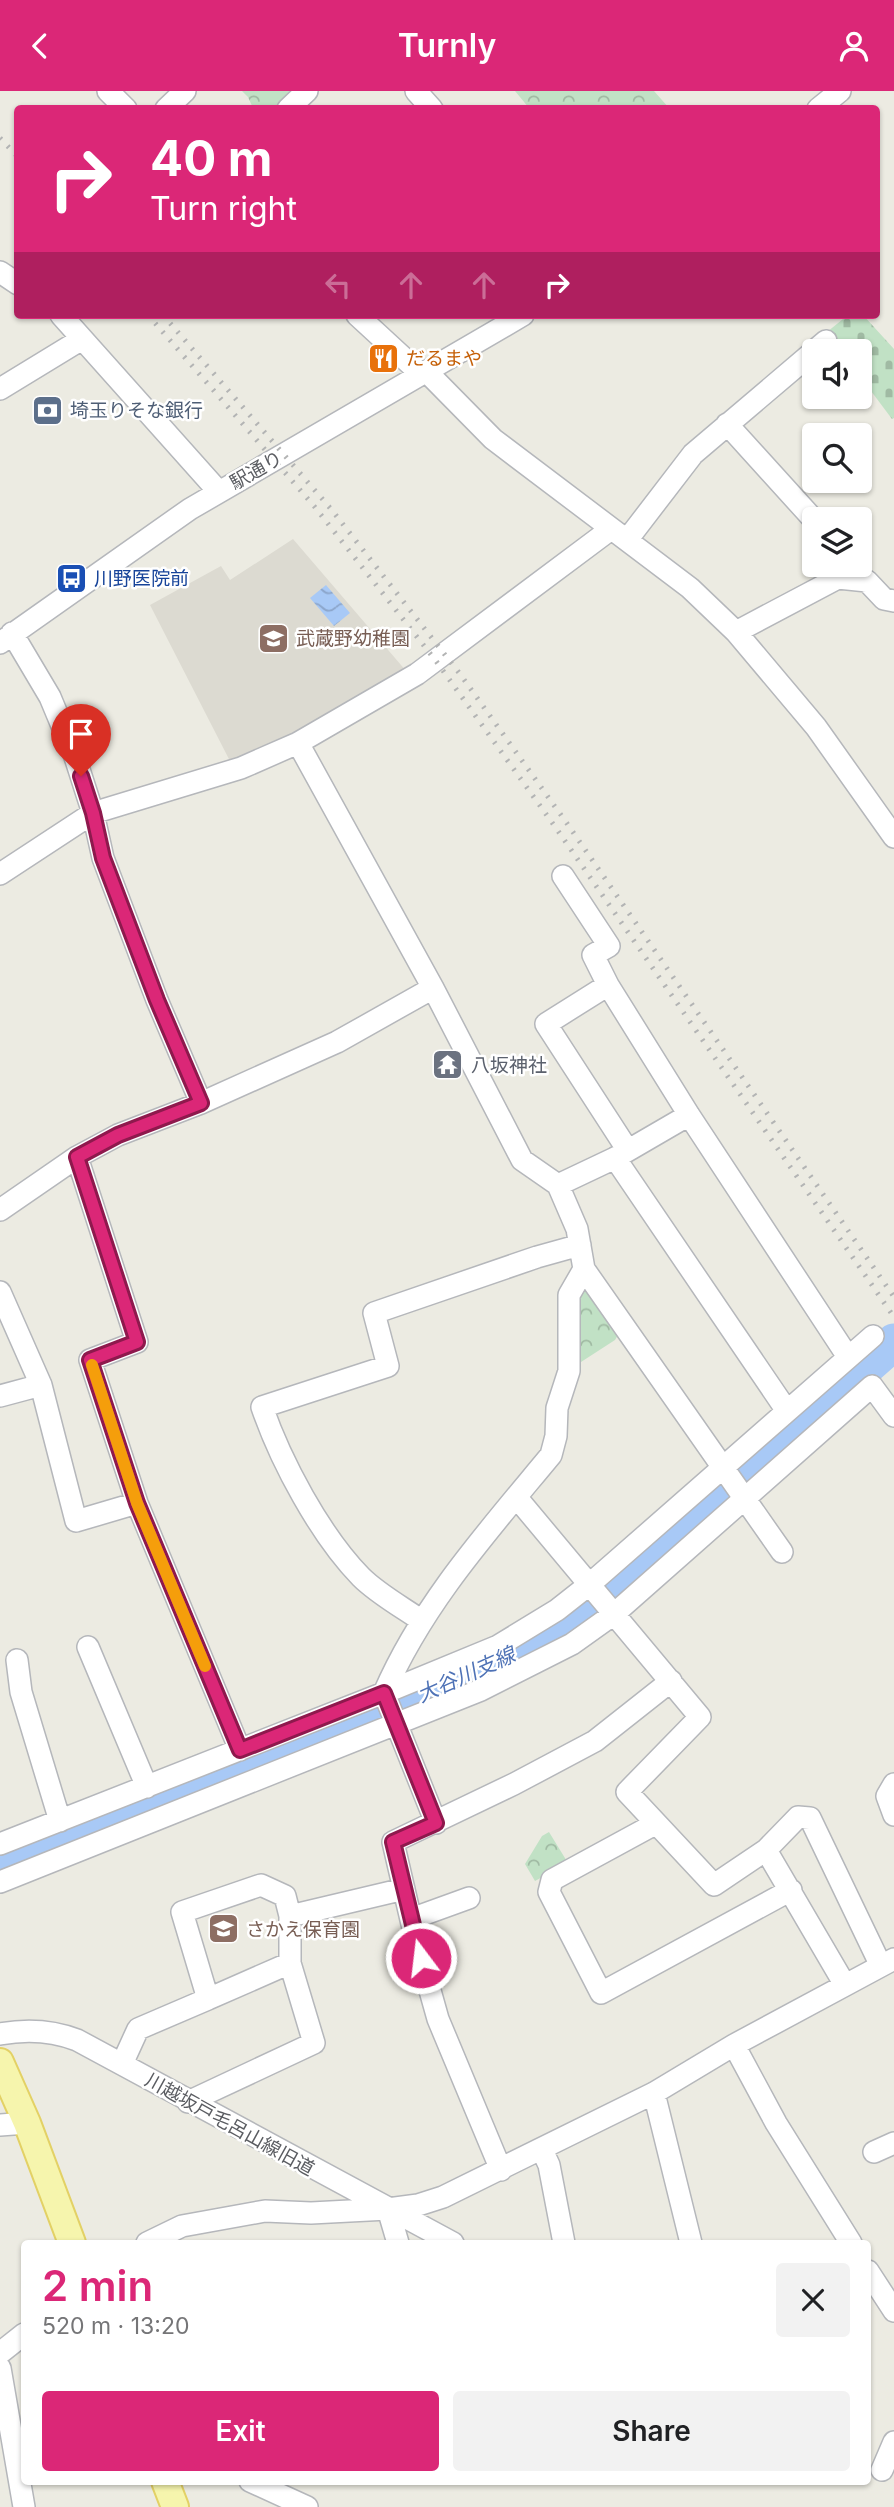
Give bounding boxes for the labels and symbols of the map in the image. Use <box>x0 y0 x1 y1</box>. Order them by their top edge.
restaurant icon: だるまや <box>366 341 400 375</box>
place label: だるまや <box>406 347 482 370</box>
bank icon: 埼玉りそな銀行 <box>30 393 64 427</box>
place label: 埼玉りそな銀行 <box>70 399 203 422</box>
street label: 駅通り <box>226 446 287 495</box>
bus stop icon: 川野医院前 <box>54 561 88 595</box>
place label: 川野医院前 <box>94 567 189 590</box>
school or university icon: 武蔵野幼稚園 <box>256 621 290 655</box>
place label: 武蔵野幼稚園 <box>296 627 410 650</box>
pin <box>51 704 111 776</box>
temple icon: 八坂神社 <box>431 1048 465 1082</box>
place label: 八坂神社 <box>471 1054 547 1077</box>
water label: 大谷川支線 <box>413 1641 522 1707</box>
school or university icon: さかえ保育園 <box>206 1912 240 1946</box>
place label: さかえ保育園 <box>246 1918 360 1941</box>
position arrow <box>384 1921 458 1995</box>
street label: 川越坂戸毛呂山線旧道 <box>141 2068 318 2181</box>

